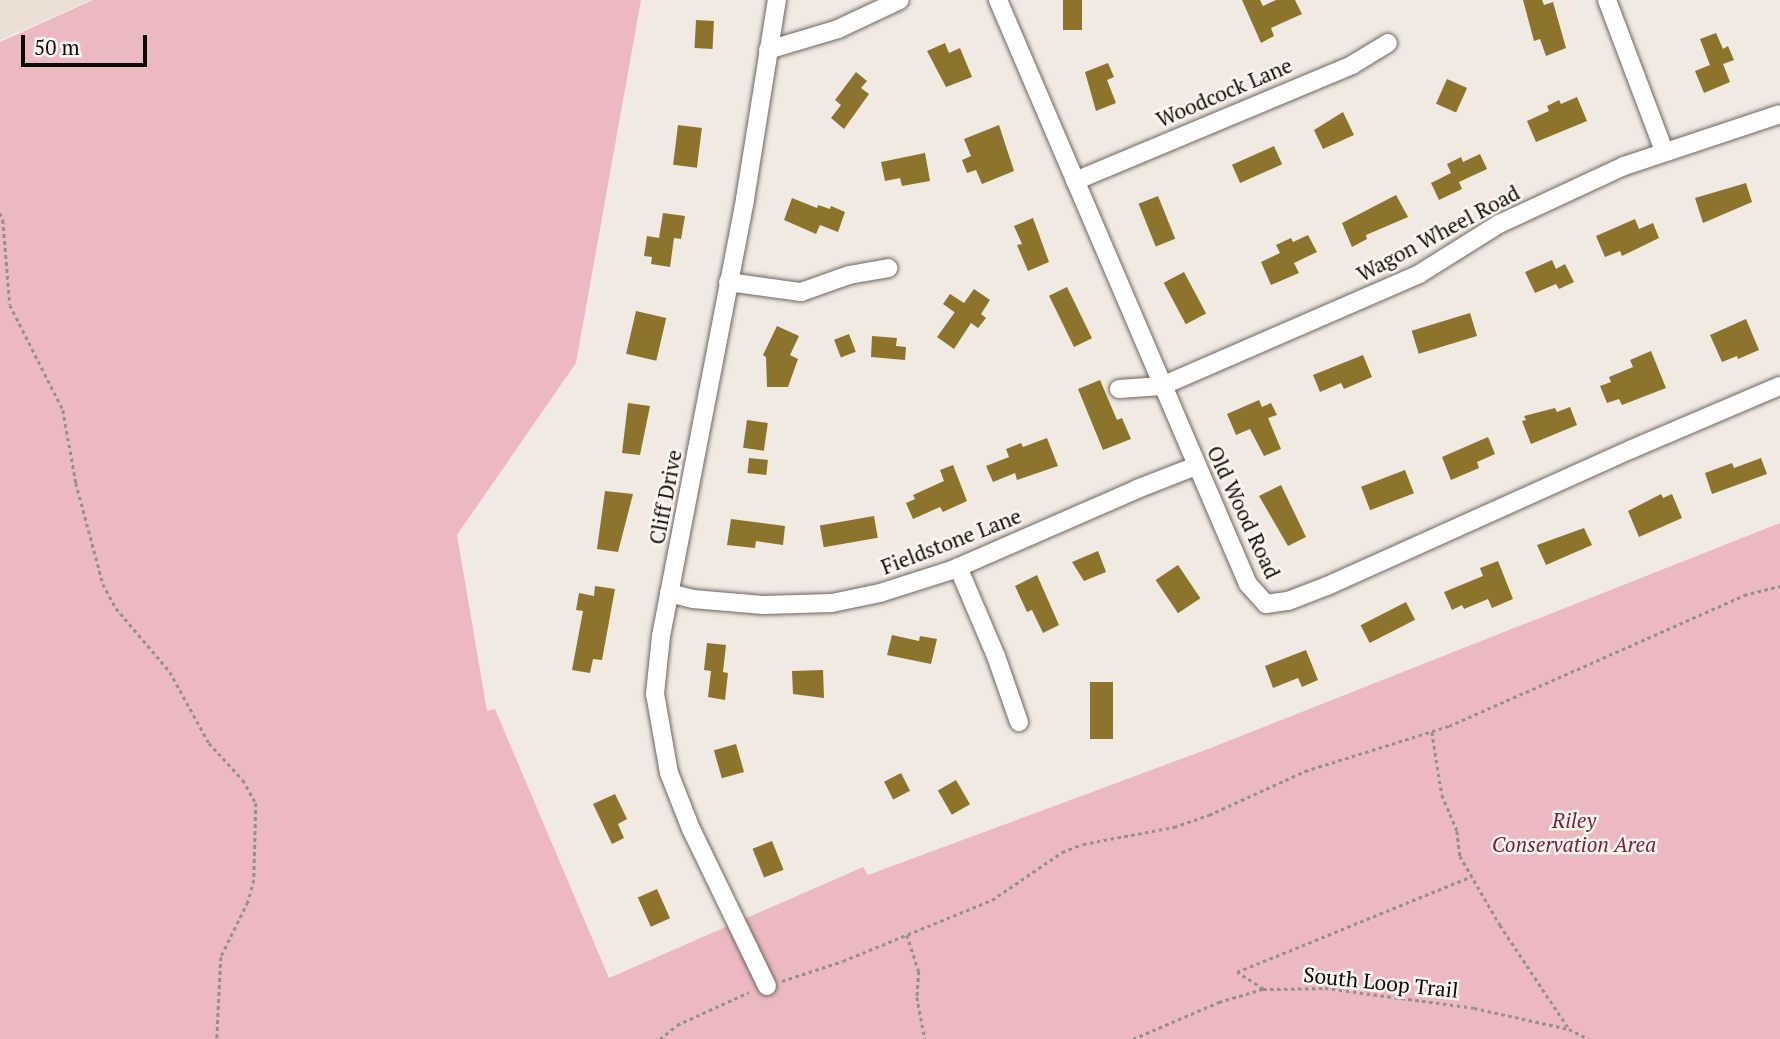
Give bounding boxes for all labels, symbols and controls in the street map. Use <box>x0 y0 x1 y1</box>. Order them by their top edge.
scale bar <box>24 21 150 65</box>
text: 50 m <box>34 33 80 61</box>
street label: Woodcock Lane <box>1152 52 1296 132</box>
street label: Wagon Wheel Road <box>1352 180 1524 286</box>
street label: Old Wood Road <box>1202 442 1286 582</box>
street label: Cliff Drive <box>643 448 687 546</box>
street label: Fieldstone Lane <box>877 503 1025 579</box>
park label: Riley Conservation Area <box>1492 807 1656 857</box>
street label: South Loop Trail <box>1302 961 1460 1003</box>

